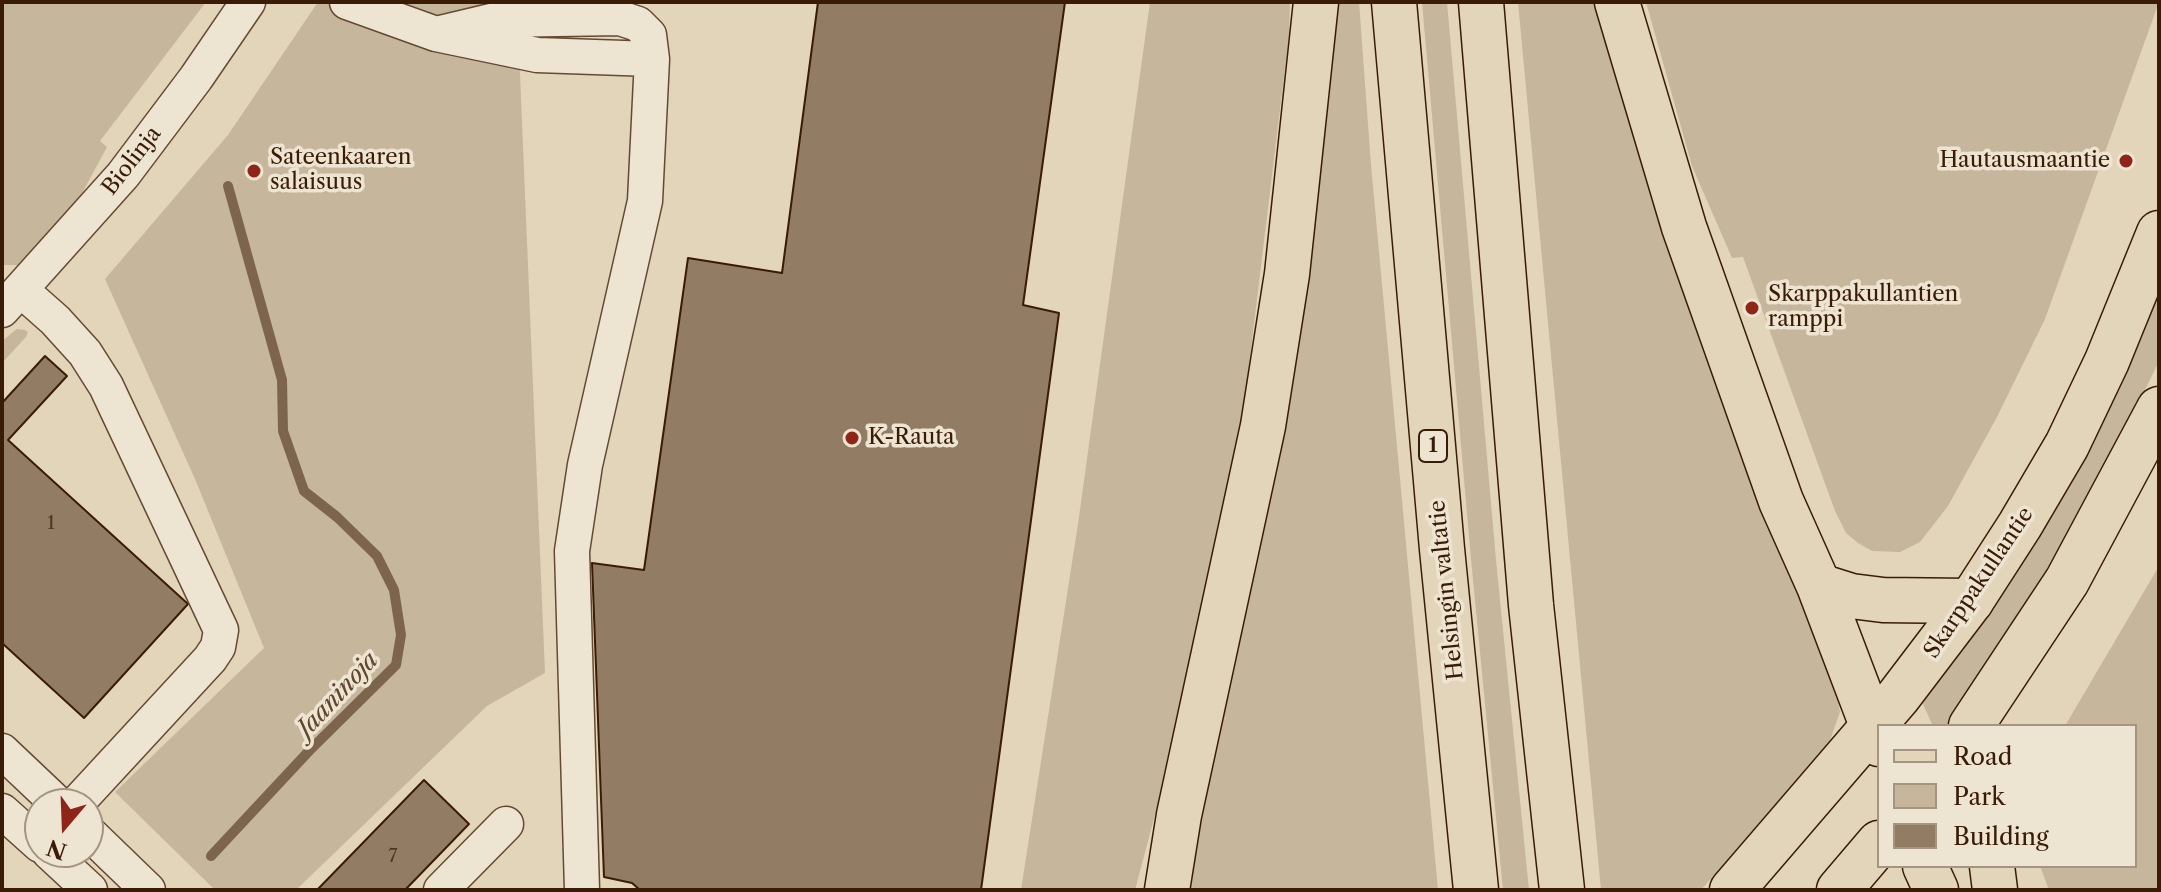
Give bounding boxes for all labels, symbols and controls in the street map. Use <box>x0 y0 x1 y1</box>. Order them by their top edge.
street label: Biolinja <box>97 121 167 201</box>
place label: Sateenkaaren salaisuus <box>270 145 411 196</box>
place label: Hautausmaantie <box>1939 148 2110 174</box>
marker: Hautausmaantie <box>2117 152 2135 170</box>
marker: Sateenkaaren salaisuus <box>245 162 263 180</box>
place label: Skarppakullantien ramppi <box>1768 282 1958 334</box>
marker: Skarppakullantien ramppi <box>1743 299 1761 317</box>
place label: K-Rauta <box>868 425 955 451</box>
marker: K-Rauta <box>843 429 861 447</box>
road number: 1 <box>1419 430 1447 462</box>
street label: Helsingin valtatie <box>1424 499 1470 681</box>
street label: Skarppakullantie <box>1919 502 2039 664</box>
house number: 1 <box>47 513 55 535</box>
water label: Jaaninoja <box>291 646 385 744</box>
legend <box>1877 724 2137 868</box>
text: Road <box>1953 742 2012 771</box>
text: Park <box>1953 782 2005 811</box>
north arrow <box>24 788 104 868</box>
text: Building <box>1953 822 2049 851</box>
text: N <box>43 833 70 865</box>
house number: 7 <box>389 846 397 868</box>

